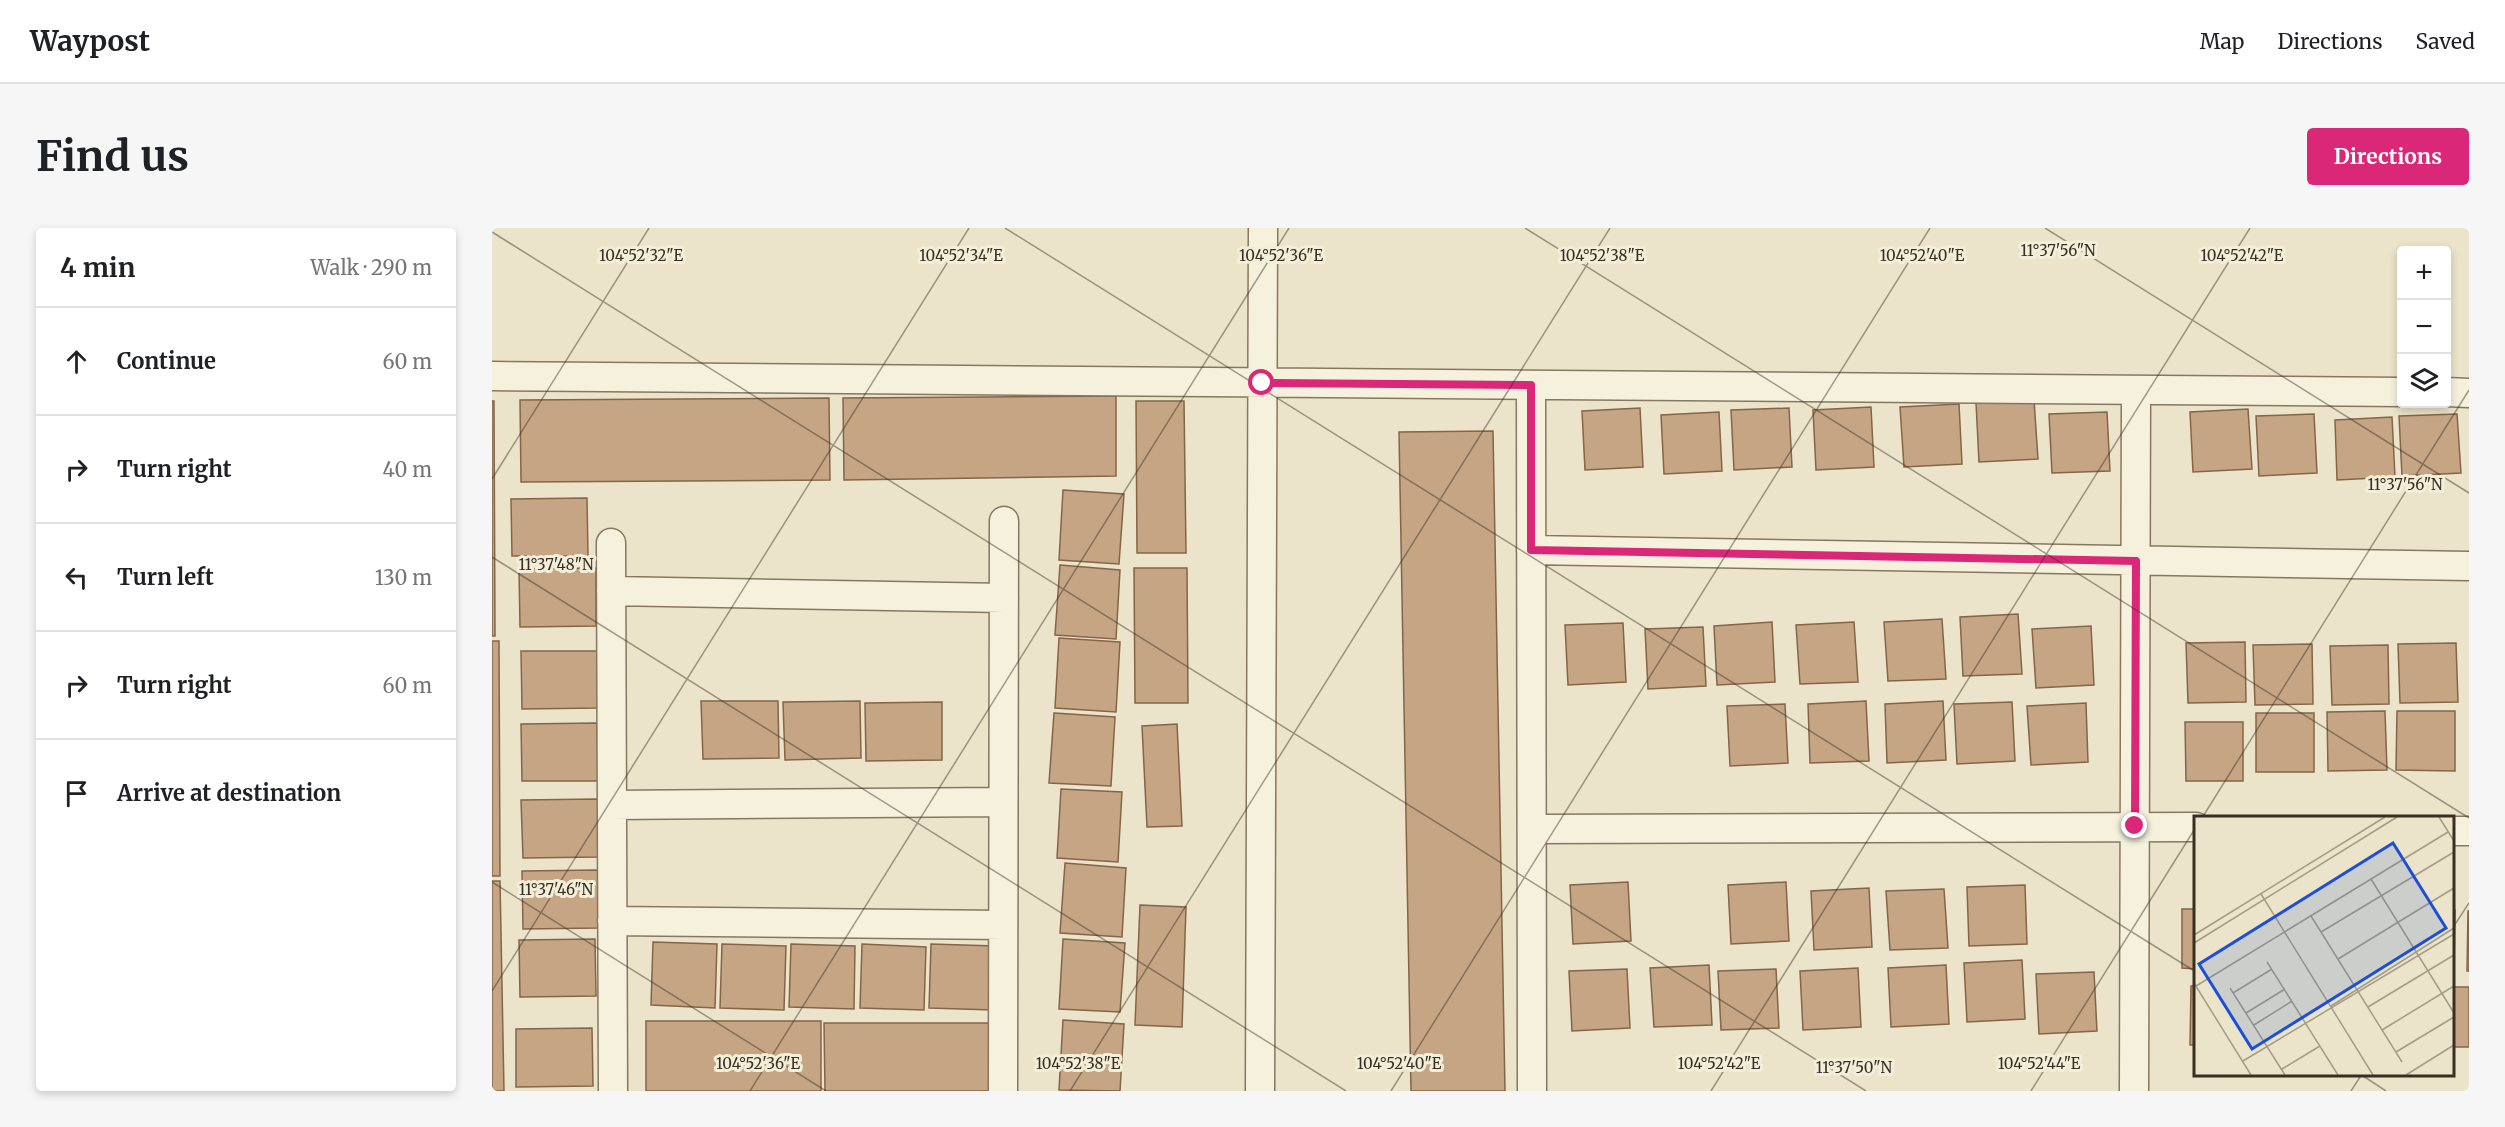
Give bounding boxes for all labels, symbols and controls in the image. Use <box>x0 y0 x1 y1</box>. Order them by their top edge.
text: Waypost <box>30 23 150 59</box>
text: Map <box>2200 28 2244 55</box>
text: Directions <box>2277 28 2382 55</box>
text: Saved <box>2415 28 2475 55</box>
button: Directions <box>2307 128 2469 185</box>
text: Find us <box>36 130 189 182</box>
text: 11°37'56"N <box>2020 241 2096 260</box>
text: 104°52'32"E <box>599 246 683 265</box>
text: 104°52'34"E <box>919 246 1003 265</box>
text: 104°52'36"E <box>1239 246 1323 265</box>
text: 104°52'38"E <box>1560 246 1645 265</box>
text: 104°52'40"E <box>1880 246 1965 265</box>
text: 104°52'42"E <box>2201 246 2284 265</box>
map controls <box>2397 246 2451 408</box>
button: + <box>2397 246 2451 300</box>
text: 4 min <box>60 251 135 284</box>
text: Walk · 290 m <box>310 255 432 280</box>
button: − <box>2397 300 2451 354</box>
icon: ahead <box>60 345 93 378</box>
text: Continue <box>117 347 216 375</box>
text: 60 m <box>382 349 432 374</box>
button: layers <box>2397 354 2451 408</box>
route start <box>1248 369 1274 395</box>
icon: right <box>60 453 93 486</box>
text: Turn right <box>117 455 231 483</box>
text: 40 m <box>382 457 432 482</box>
text: 11°37'56"N <box>2367 475 2443 494</box>
text: 11°37'48"N <box>518 555 594 574</box>
icon: left <box>60 561 93 594</box>
text: Turn left <box>117 563 214 591</box>
text: 130 m <box>375 565 432 590</box>
icon: right <box>60 669 93 702</box>
text: Turn right <box>117 671 231 699</box>
text: 60 m <box>382 673 432 698</box>
icon: arrive <box>60 777 93 810</box>
text: Arrive at destination <box>117 779 341 807</box>
route end <box>2121 812 2147 838</box>
inset map <box>2194 816 2454 1076</box>
text: 11°37'46"N <box>519 880 594 899</box>
text: 104°52'36"E <box>716 1054 800 1073</box>
text: 104°52'38"E <box>1036 1054 1121 1073</box>
text: 104°52'40"E <box>1357 1054 1442 1073</box>
text: 104°52'42"E <box>1678 1054 1761 1073</box>
text: 104°52'44"E <box>1998 1054 2081 1073</box>
text: 11°37'50"N <box>1816 1058 1893 1077</box>

